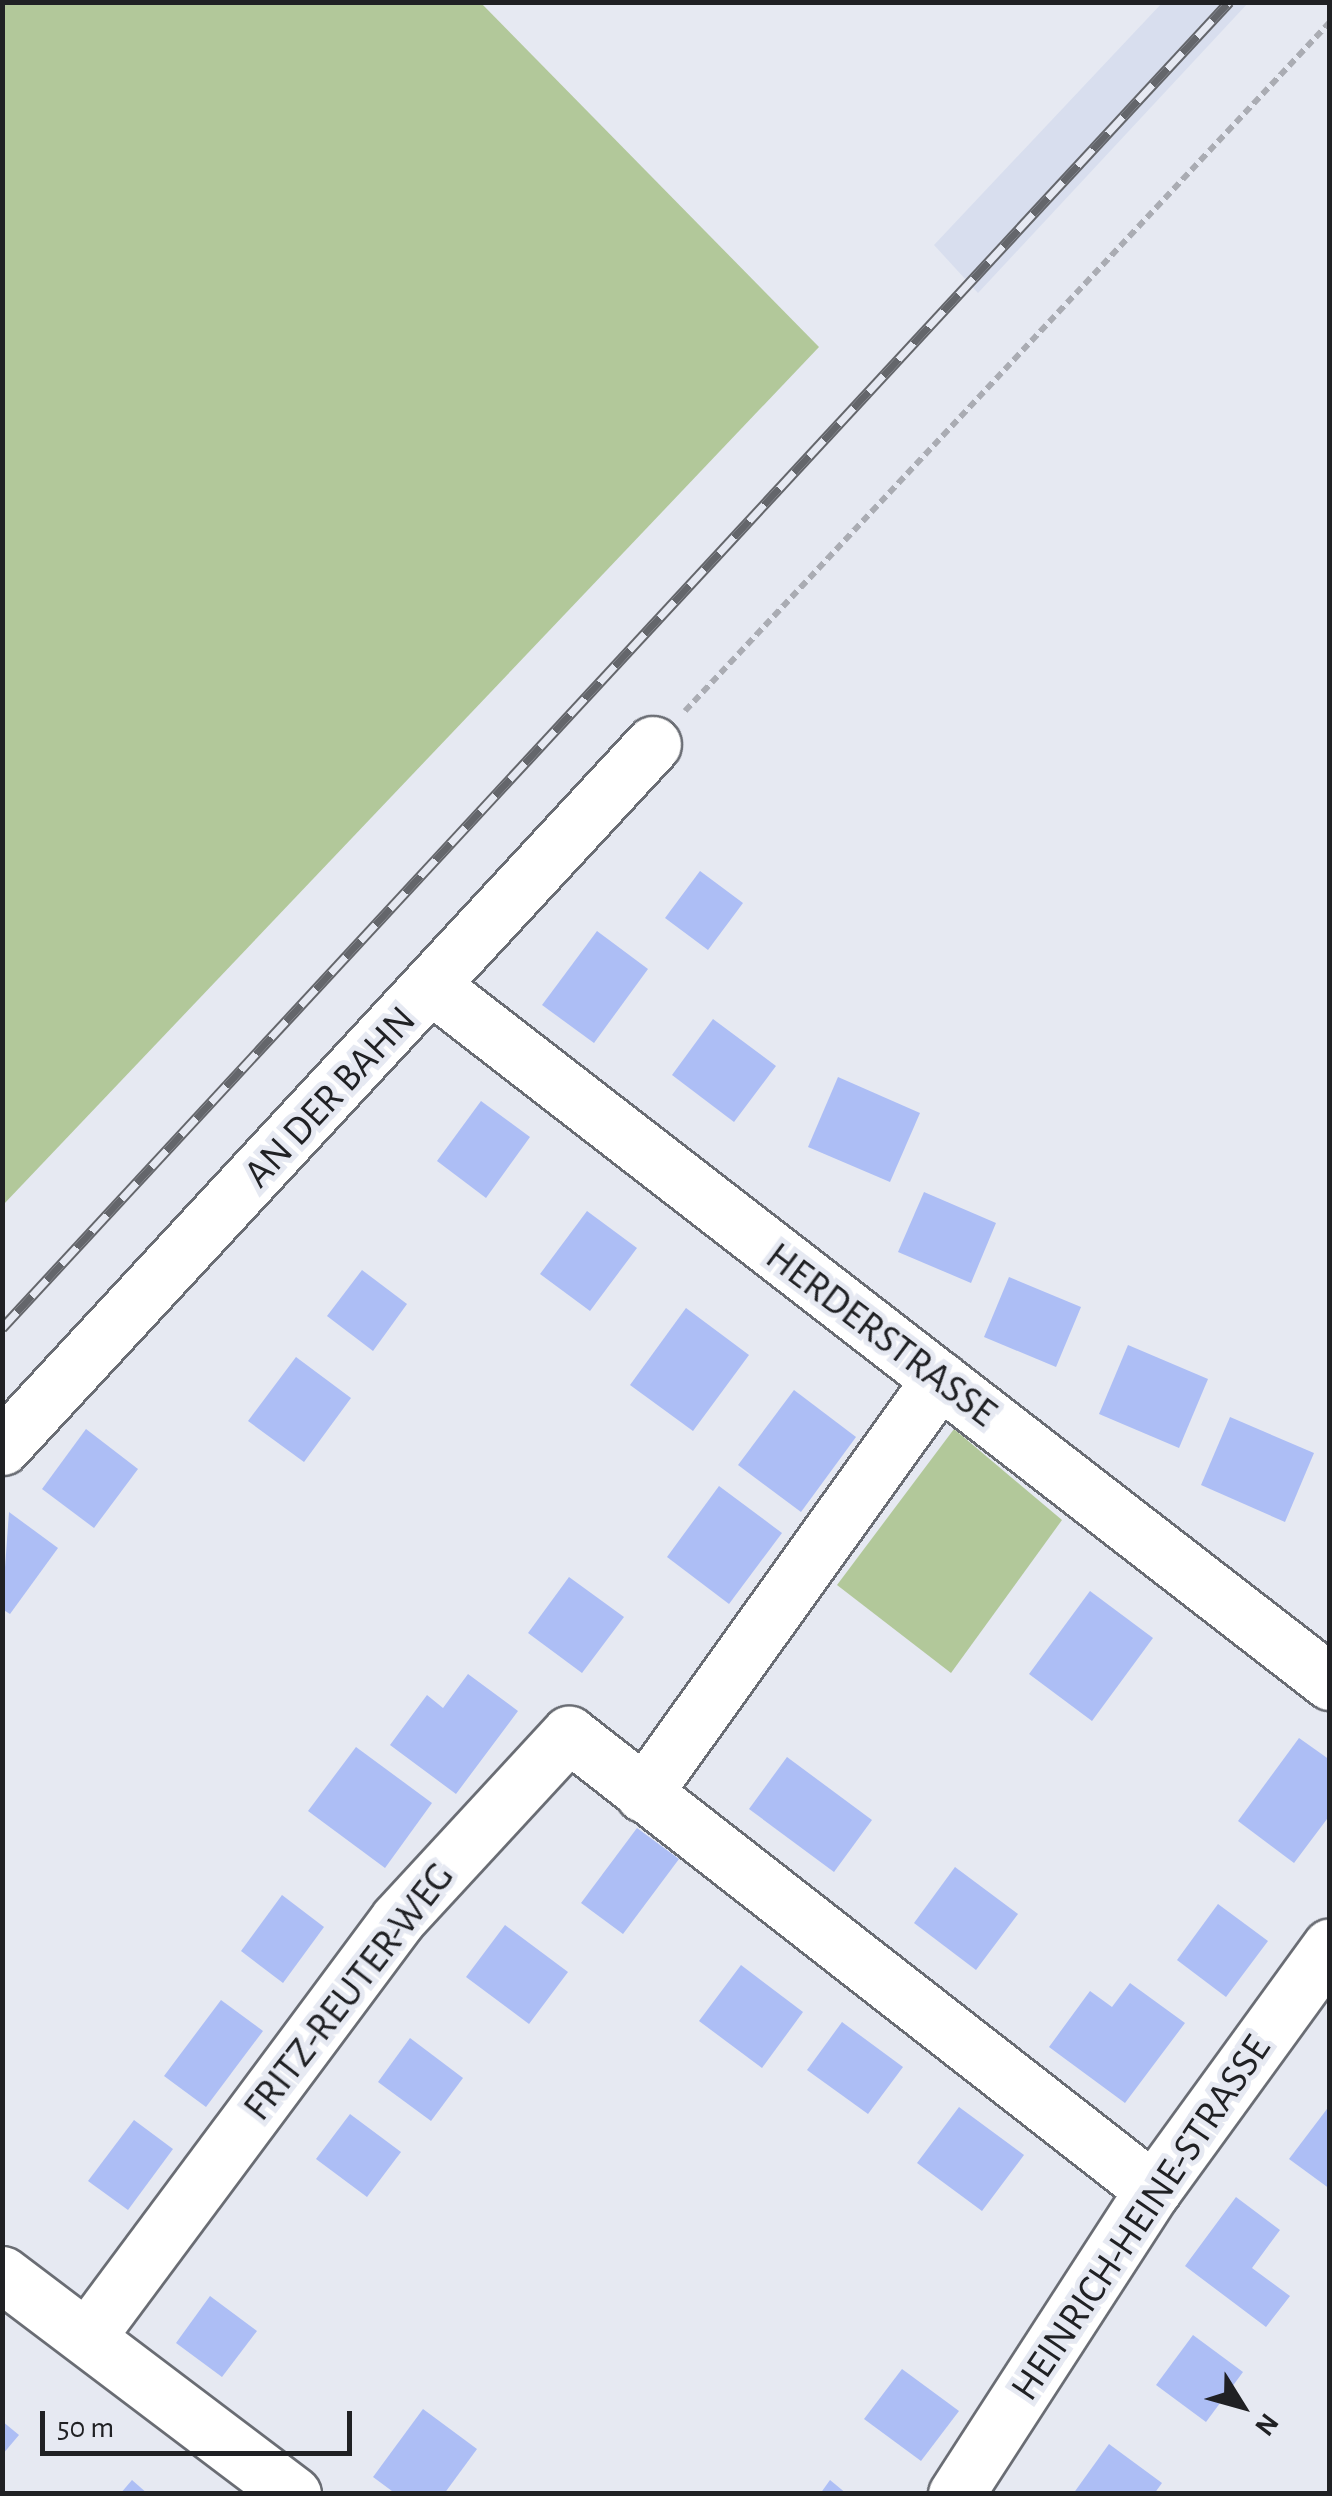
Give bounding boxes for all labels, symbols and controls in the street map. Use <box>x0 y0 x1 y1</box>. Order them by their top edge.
street label: AN DER BAHN <box>234 996 426 1198</box>
street label: HERDERSTRASSE <box>756 1233 1006 1437</box>
street label: FRITZ-REUTER-WEG <box>234 1854 464 2130</box>
street label: HEINRICH-HEINE-STRASSE <box>1001 2026 1281 2410</box>
north arrow <box>1192 2356 1292 2456</box>
scale bar <box>45 2391 358 2453</box>
text: N <box>1249 2408 1283 2440</box>
text: 50 m <box>57 2413 114 2443</box>

